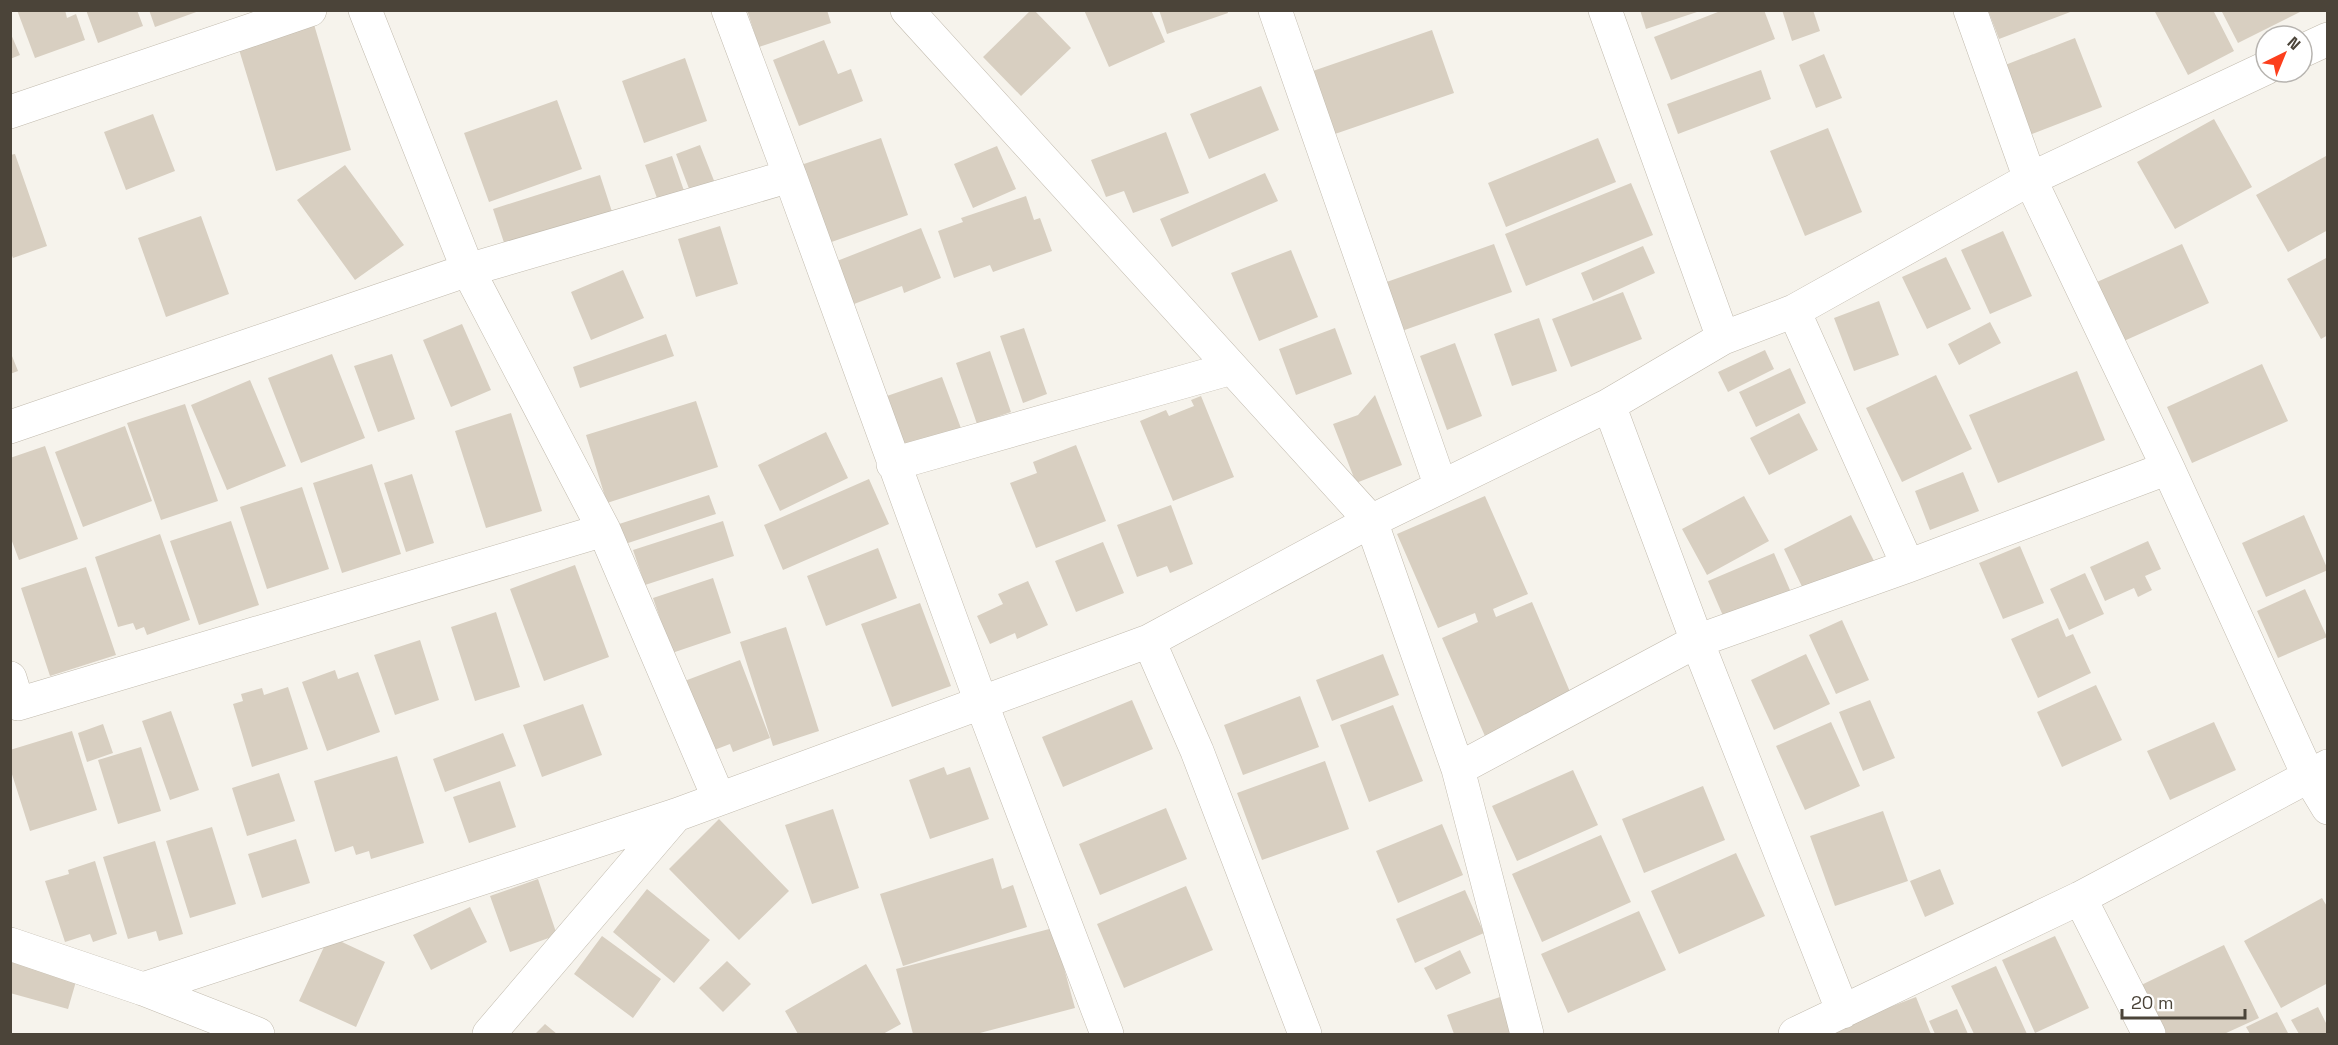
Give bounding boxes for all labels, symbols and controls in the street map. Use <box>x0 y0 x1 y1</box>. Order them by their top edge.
north arrow <box>2254 24 2314 84</box>
text: N <box>2283 32 2305 55</box>
scale bar <box>2122 982 2245 1020</box>
text: 20 m <box>2131 991 2174 1014</box>

